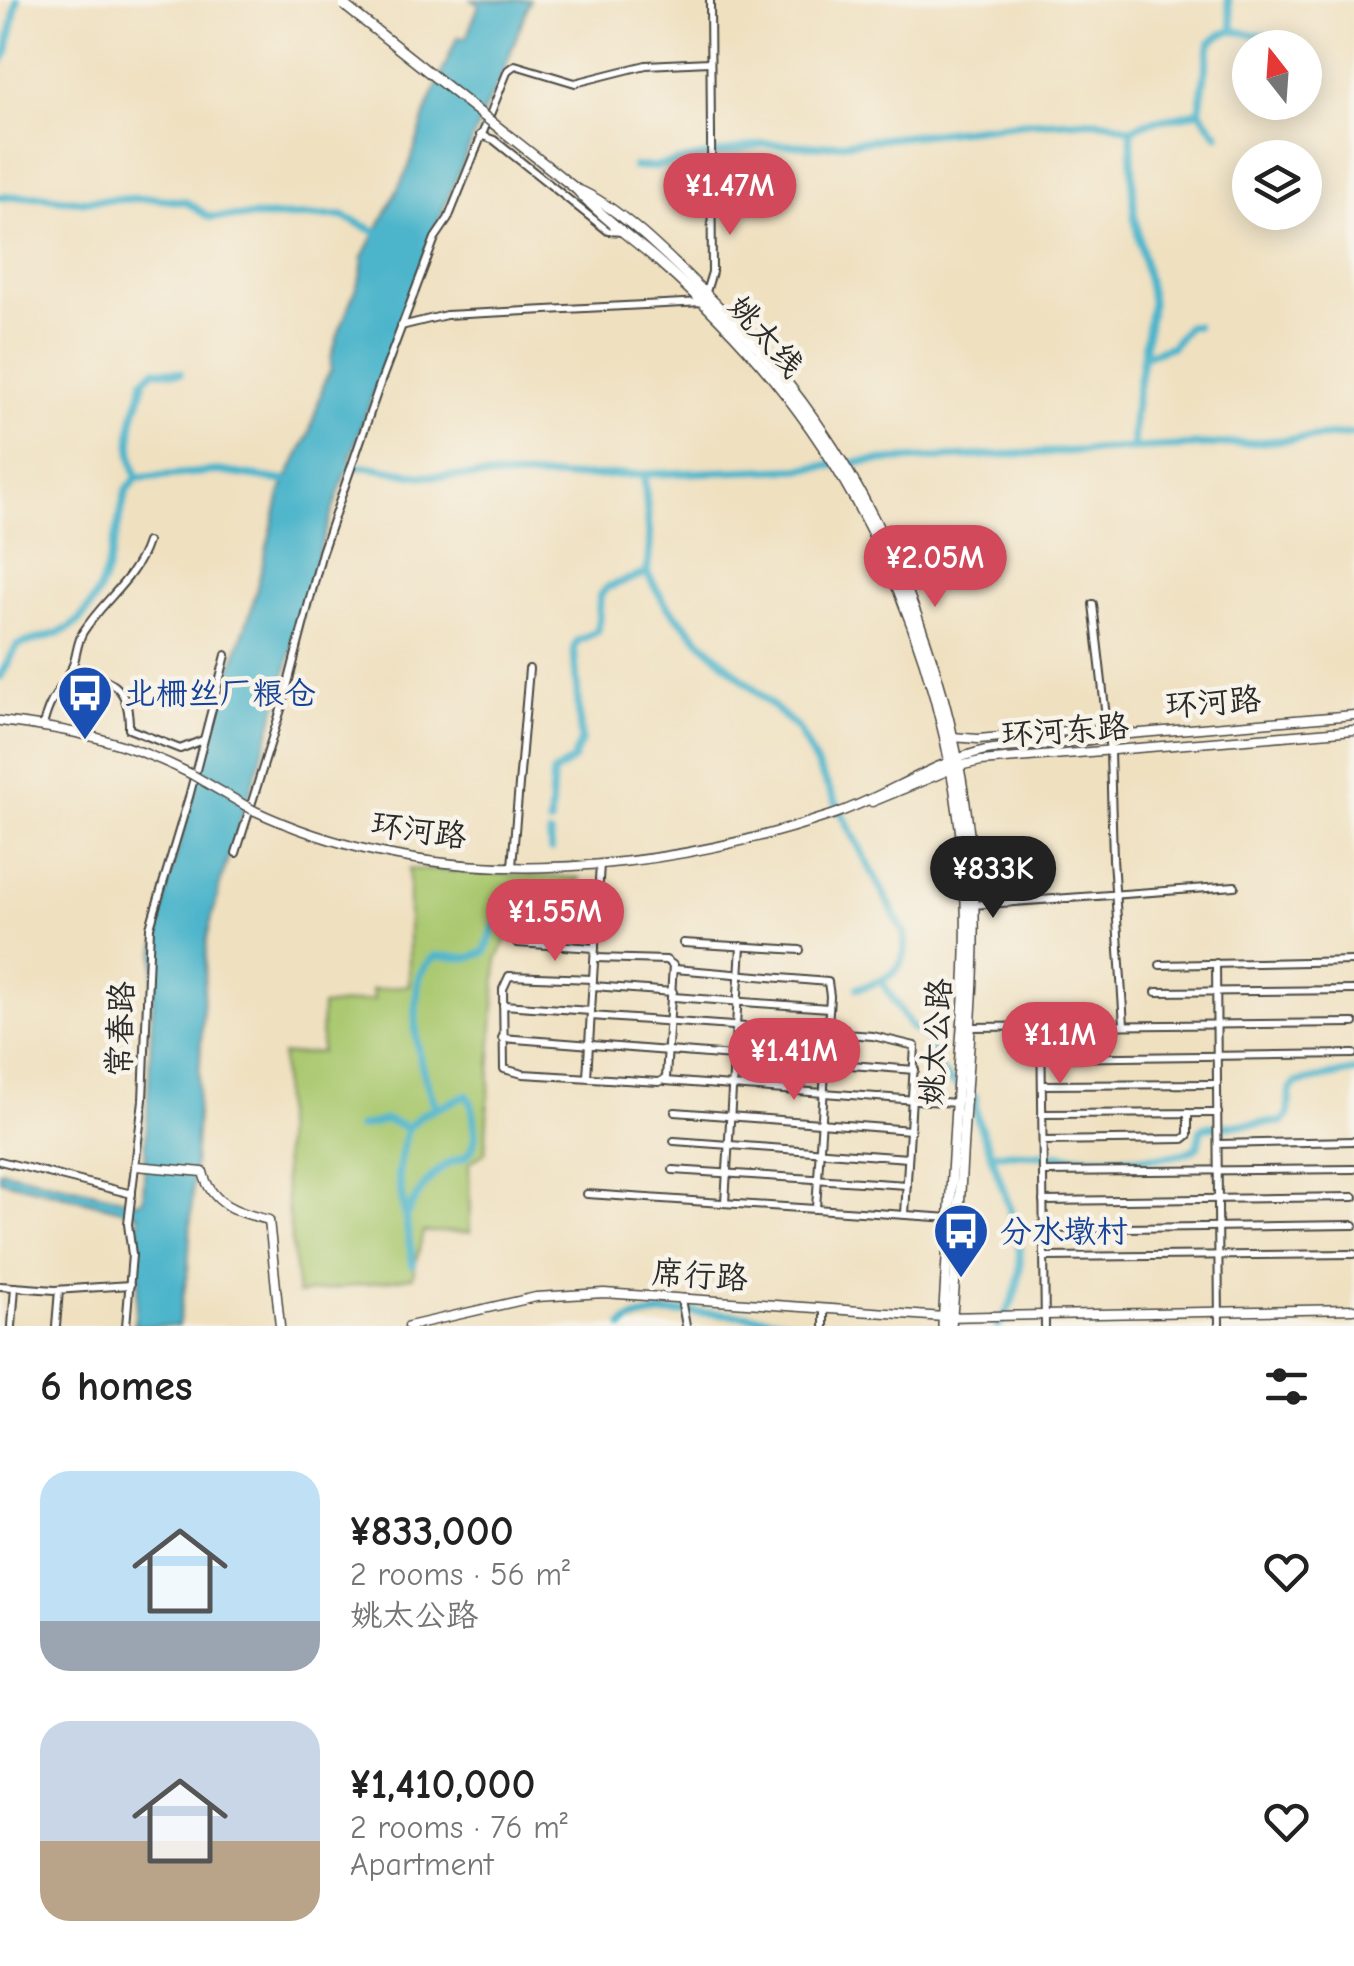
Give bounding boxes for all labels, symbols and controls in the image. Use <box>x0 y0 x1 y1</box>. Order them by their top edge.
north arrow <box>1232 30 1322 120</box>
map controls <box>1232 30 1322 230</box>
button: layers <box>1232 140 1322 230</box>
pin: ¥1.47M <box>649 153 811 238</box>
text: ¥1.47M <box>685 167 775 204</box>
street label: 姚太线 <box>720 288 811 385</box>
pin: ¥2.05M <box>854 525 1016 610</box>
text: ¥2.05M <box>886 539 984 576</box>
bus stop icon: 北栅丝厂粮仓 <box>55 663 115 742</box>
place label: 北栅丝厂粮仓 <box>124 675 316 712</box>
street label: 环河路 <box>1164 681 1262 724</box>
street label: 环河东路 <box>1000 708 1130 753</box>
street label: 环河路 <box>369 805 469 855</box>
pin: ¥833K <box>923 836 1063 921</box>
text: ¥833K <box>952 850 1034 887</box>
pin: ¥1.55M <box>474 879 636 964</box>
text: ¥1.55M <box>508 893 602 930</box>
street label: 姚太公路 <box>913 977 958 1107</box>
street label: 常春路 <box>100 980 141 1078</box>
pin: ¥1.1M <box>990 1002 1130 1087</box>
text: ¥1.1M <box>1024 1016 1096 1053</box>
pin: ¥1.41M <box>713 1018 875 1103</box>
text: ¥1.41M <box>750 1032 838 1069</box>
bus stop icon: 分水墩村 <box>931 1201 991 1280</box>
place label: 分水墩村 <box>1000 1213 1128 1250</box>
street label: 席行路 <box>651 1254 749 1297</box>
icon: filters <box>1259 1359 1314 1414</box>
text: 6 homes <box>40 1362 193 1411</box>
text: ¥833,000 <box>350 1507 514 1556</box>
icon: home <box>120 1511 240 1631</box>
icon: heart <box>1259 1544 1314 1599</box>
text: 2 rooms · 56 m² <box>350 1556 570 1593</box>
text: 姚太公路 <box>350 1597 478 1634</box>
text: ¥1,410,000 <box>350 1760 536 1809</box>
icon: home <box>120 1761 240 1881</box>
icon: heart <box>1259 1794 1314 1849</box>
text: 2 rooms · 76 m² <box>350 1809 568 1846</box>
text: Apartment <box>350 1846 493 1883</box>

